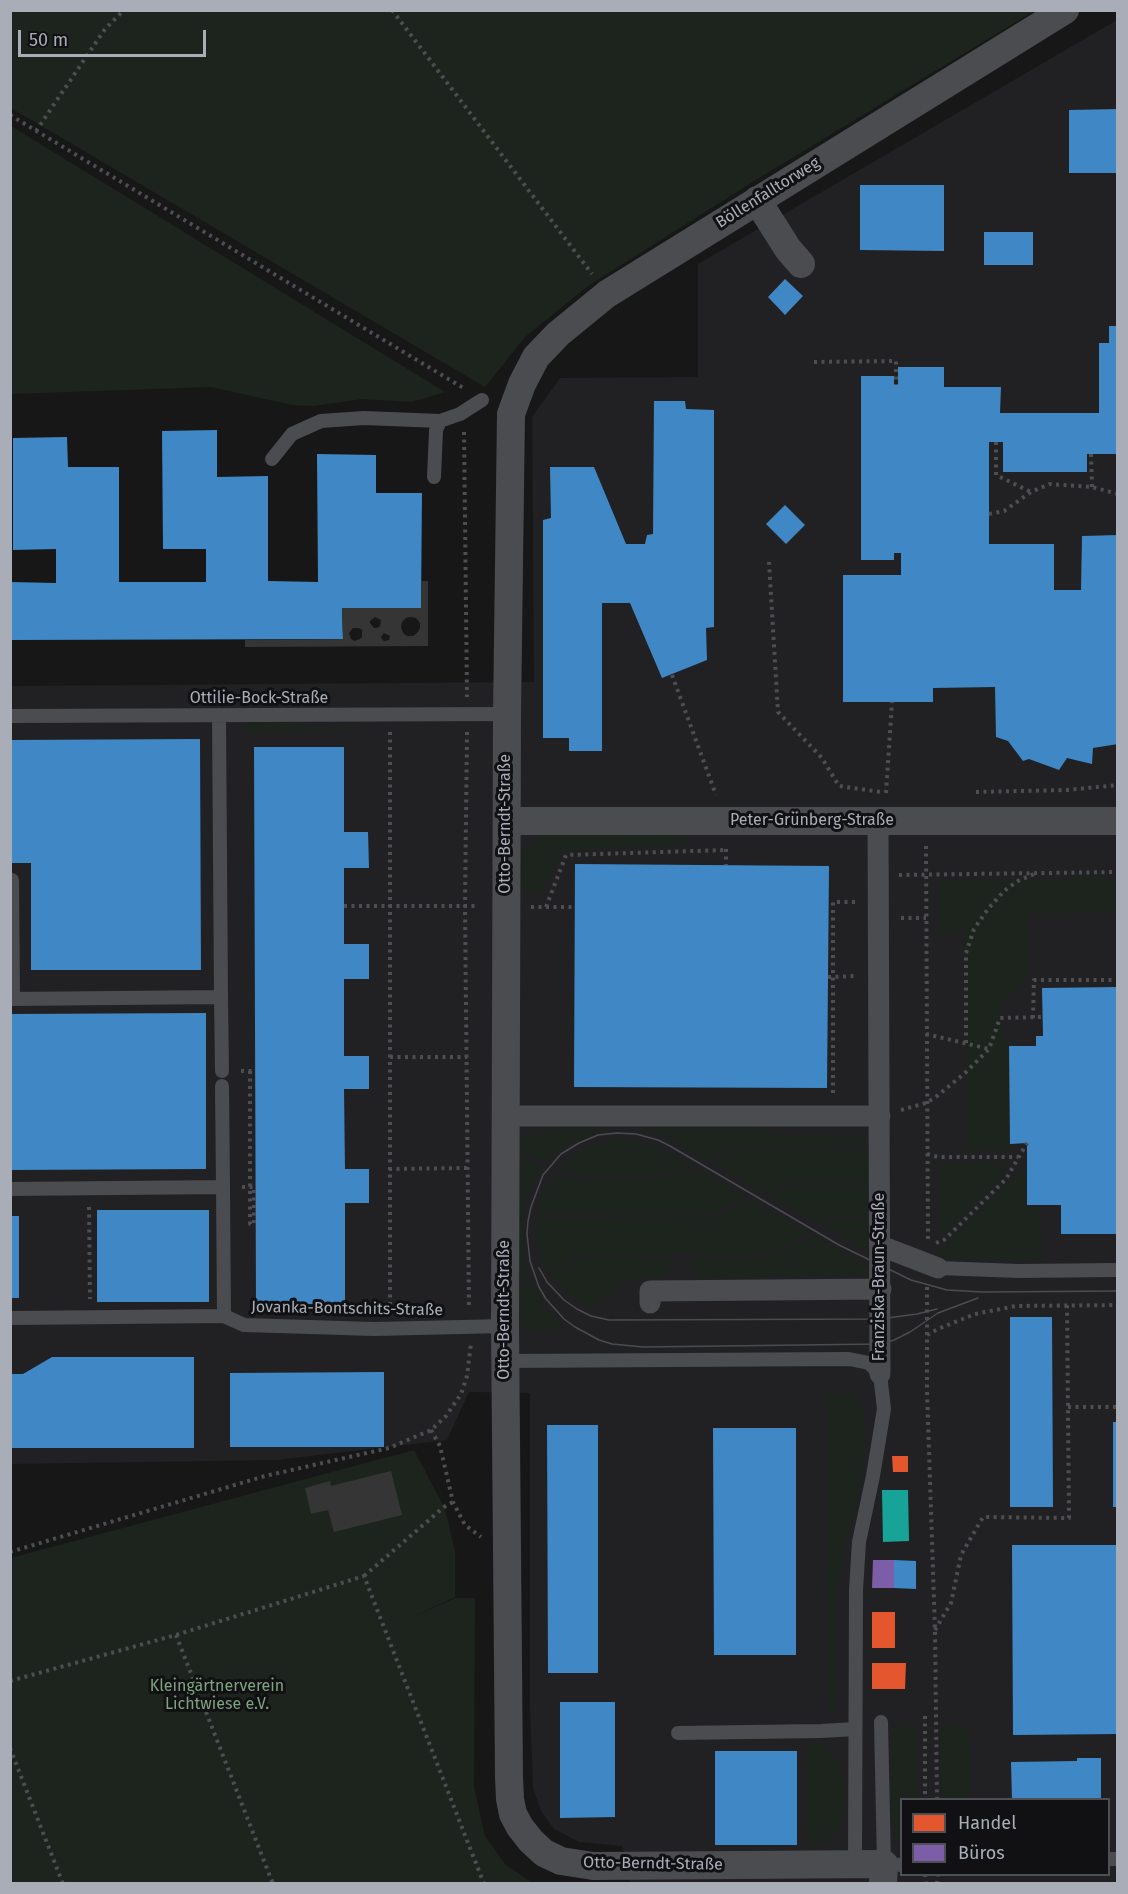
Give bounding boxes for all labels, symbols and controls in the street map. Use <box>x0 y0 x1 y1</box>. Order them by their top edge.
scale bar <box>21 18 208 56</box>
text: 50 m <box>29 29 68 51</box>
street label: Böllenfalltorweg <box>712 153 824 233</box>
street label: Ottilie-Bock-Straße <box>190 689 328 709</box>
street label: Otto-Berndt-Straße <box>496 754 516 894</box>
street label: Peter-Grünberg-Straße <box>730 811 894 831</box>
street label: Franziska-Braun-Straße <box>870 1193 890 1361</box>
street label: Otto-Berndt-Straße <box>495 1240 515 1380</box>
street label: Jovanka-Bontschits-Straße <box>251 1298 443 1320</box>
park label: Kleingärtnerverein Lichtwiese e.V. <box>150 1677 284 1715</box>
legend <box>900 1798 1110 1876</box>
text: Handel <box>958 1812 1016 1834</box>
text: Büros <box>958 1842 1005 1864</box>
street label: Otto-Berndt-Straße <box>583 1853 723 1875</box>

